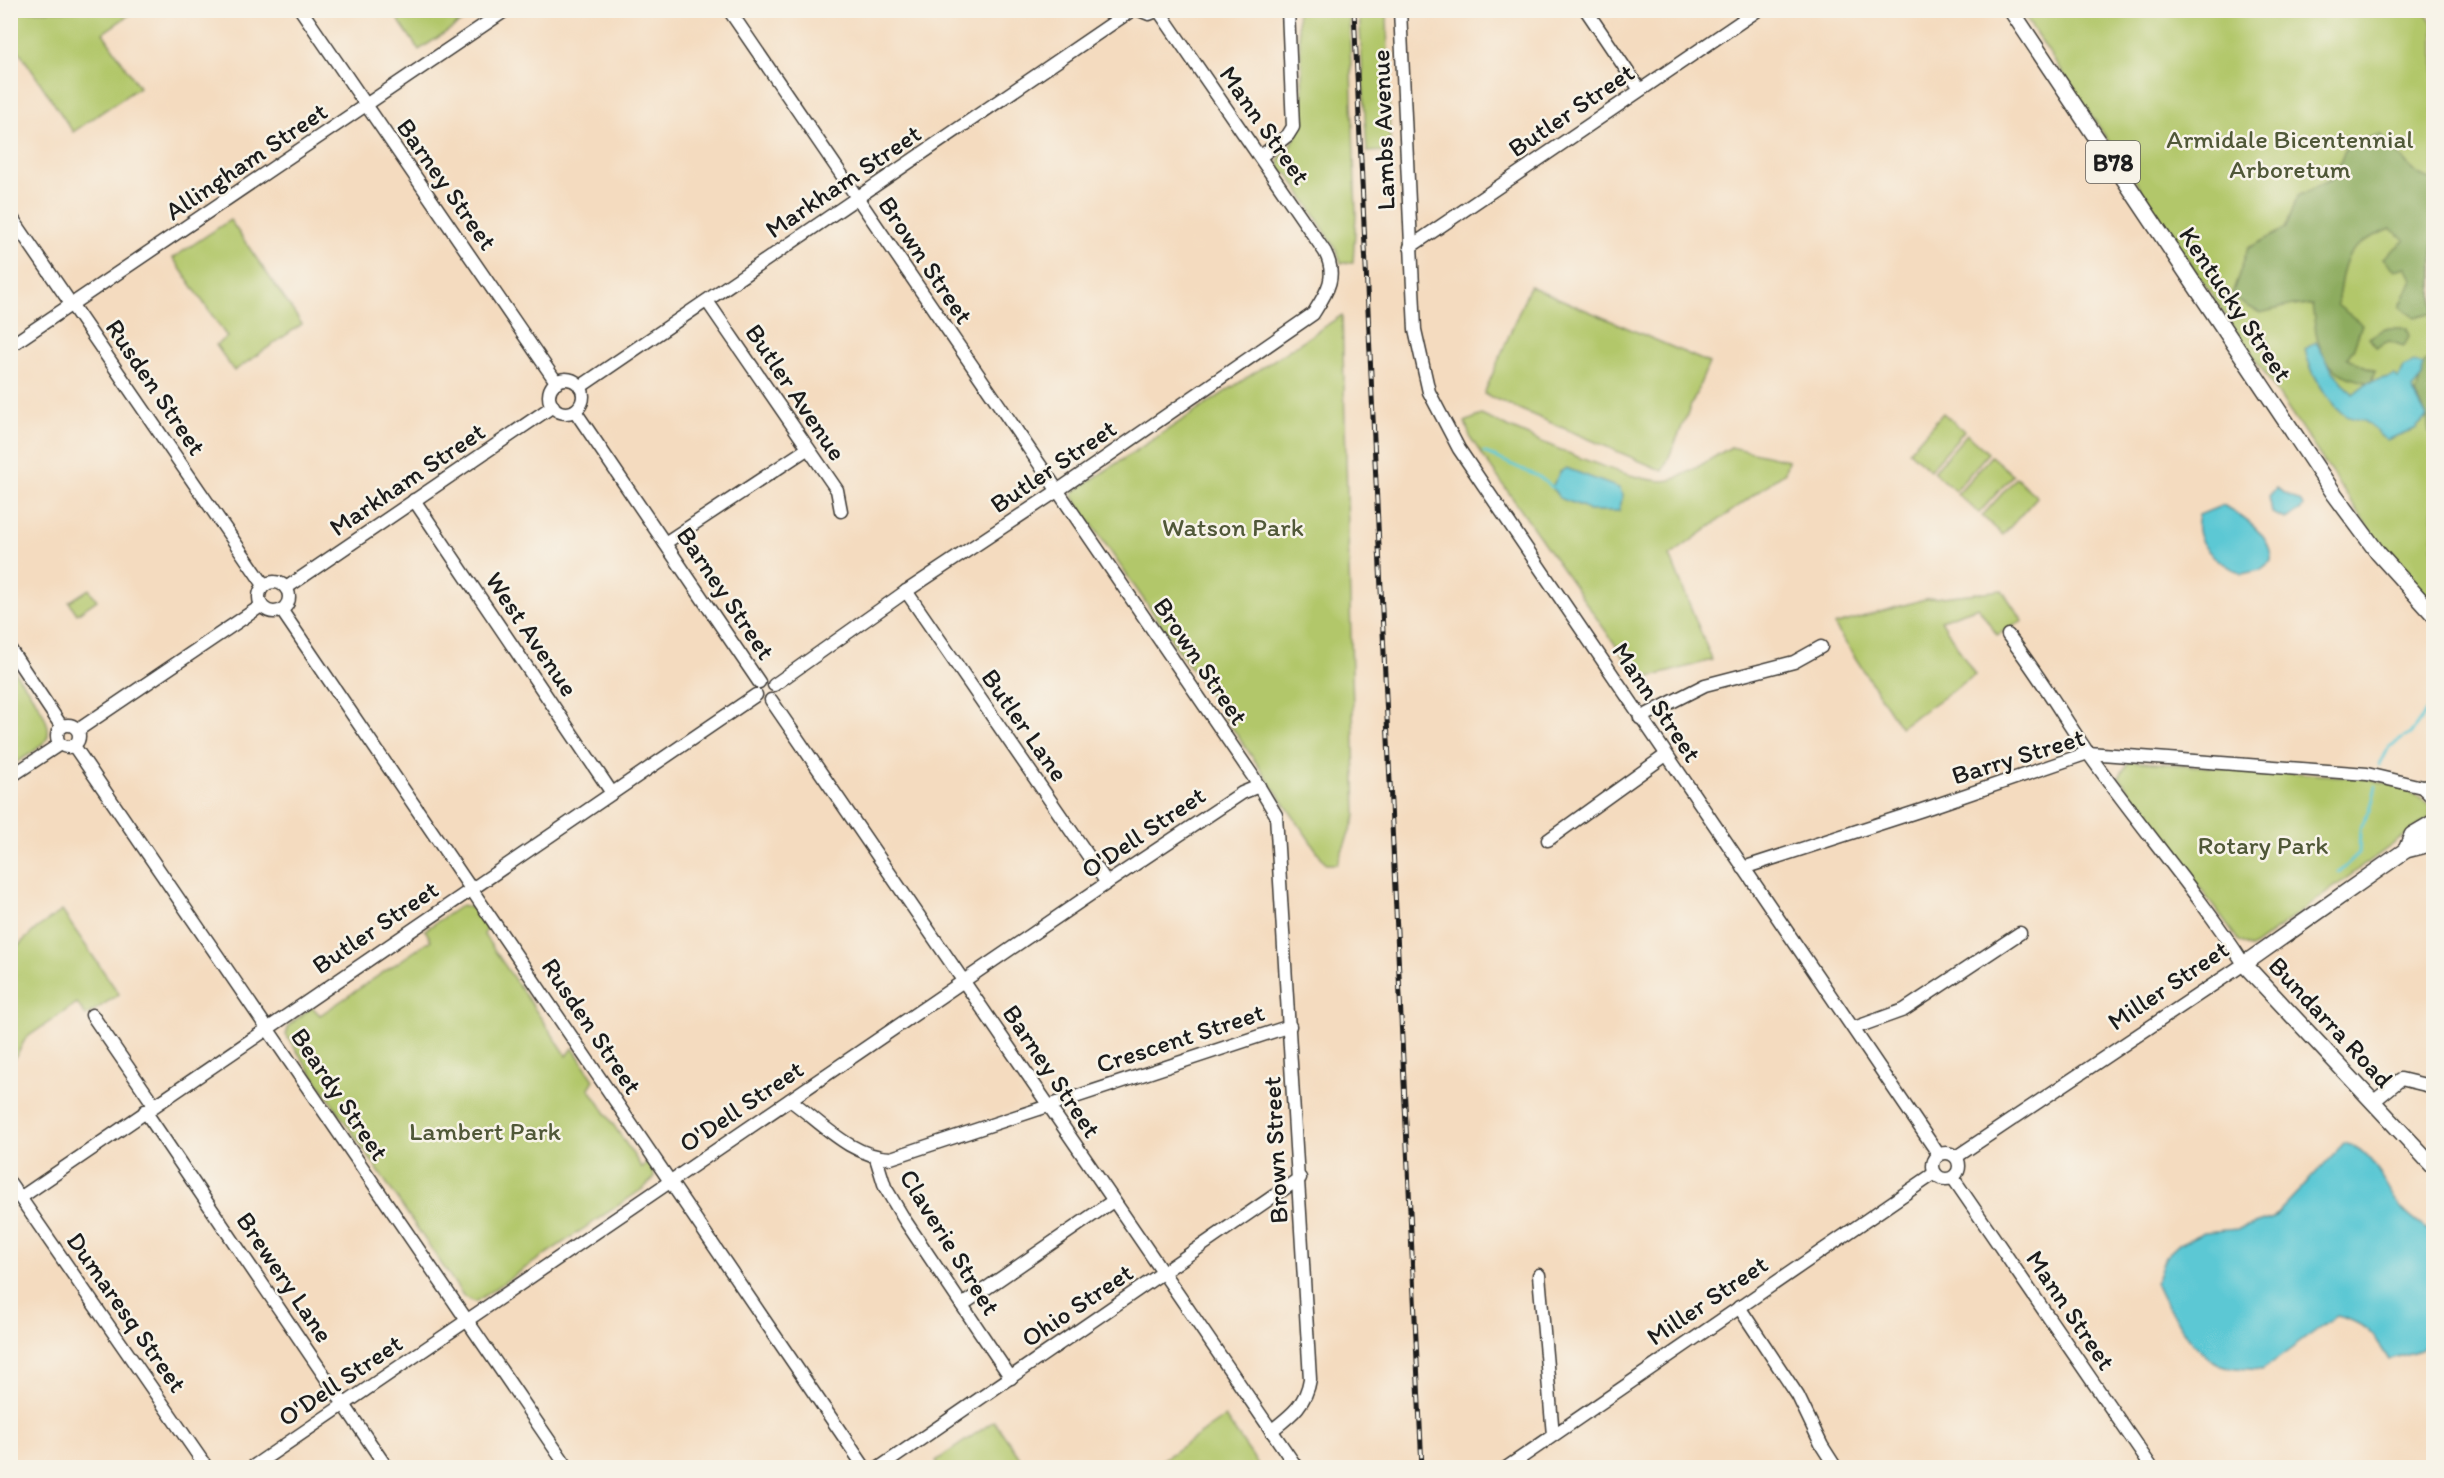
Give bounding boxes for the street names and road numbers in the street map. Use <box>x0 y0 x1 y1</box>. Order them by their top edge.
street label: Lambs Avenue <box>1364 49 1402 211</box>
street label: Butler Street <box>1502 56 1641 164</box>
street label: Mann Street <box>1212 59 1318 191</box>
street label: Allingham Street <box>159 95 333 227</box>
street label: Barney Street <box>390 112 504 256</box>
street label: Markham Street <box>759 117 927 245</box>
road number: B78 <box>2086 141 2140 183</box>
street label: Brown Street <box>872 190 981 330</box>
street label: Kentucky Street <box>2172 220 2300 388</box>
street label: Rusden Street <box>99 313 213 461</box>
street label: Butler Avenue <box>738 317 854 467</box>
street label: Butler Street <box>984 412 1123 520</box>
street label: Markham Street <box>323 415 491 543</box>
street label: Barney Street <box>670 520 782 666</box>
street label: West Avenue <box>479 566 585 702</box>
street label: Brown Street <box>1147 591 1256 731</box>
street label: Mann Street <box>1605 636 1709 768</box>
street label: Butler Lane <box>974 662 1076 788</box>
street label: Barry Street <box>1948 721 2089 791</box>
street label: O'Dell Street <box>1075 779 1211 885</box>
street label: Butler Street <box>306 873 445 981</box>
street label: Miller Street <box>2101 933 2235 1037</box>
street label: Bundarra Road <box>2262 950 2400 1094</box>
street label: Rusden Street <box>535 952 649 1100</box>
street label: Crescent Street <box>1092 996 1268 1080</box>
street label: Barney Street <box>996 998 1108 1144</box>
street label: Beardy Street <box>284 1022 396 1167</box>
street label: O'Dell Street <box>673 1053 809 1159</box>
street label: Brown Street <box>1255 1075 1295 1224</box>
street label: Claverie Street <box>892 1163 1008 1321</box>
street label: Brewery Lane <box>230 1206 340 1348</box>
street label: Dumaresq Street <box>60 1226 194 1399</box>
street label: Mann Street <box>2019 1244 2123 1376</box>
street label: Miller Street <box>1640 1248 1774 1352</box>
street label: Ohio Street <box>1015 1256 1139 1354</box>
street label: O'Dell Street <box>272 1327 408 1433</box>

